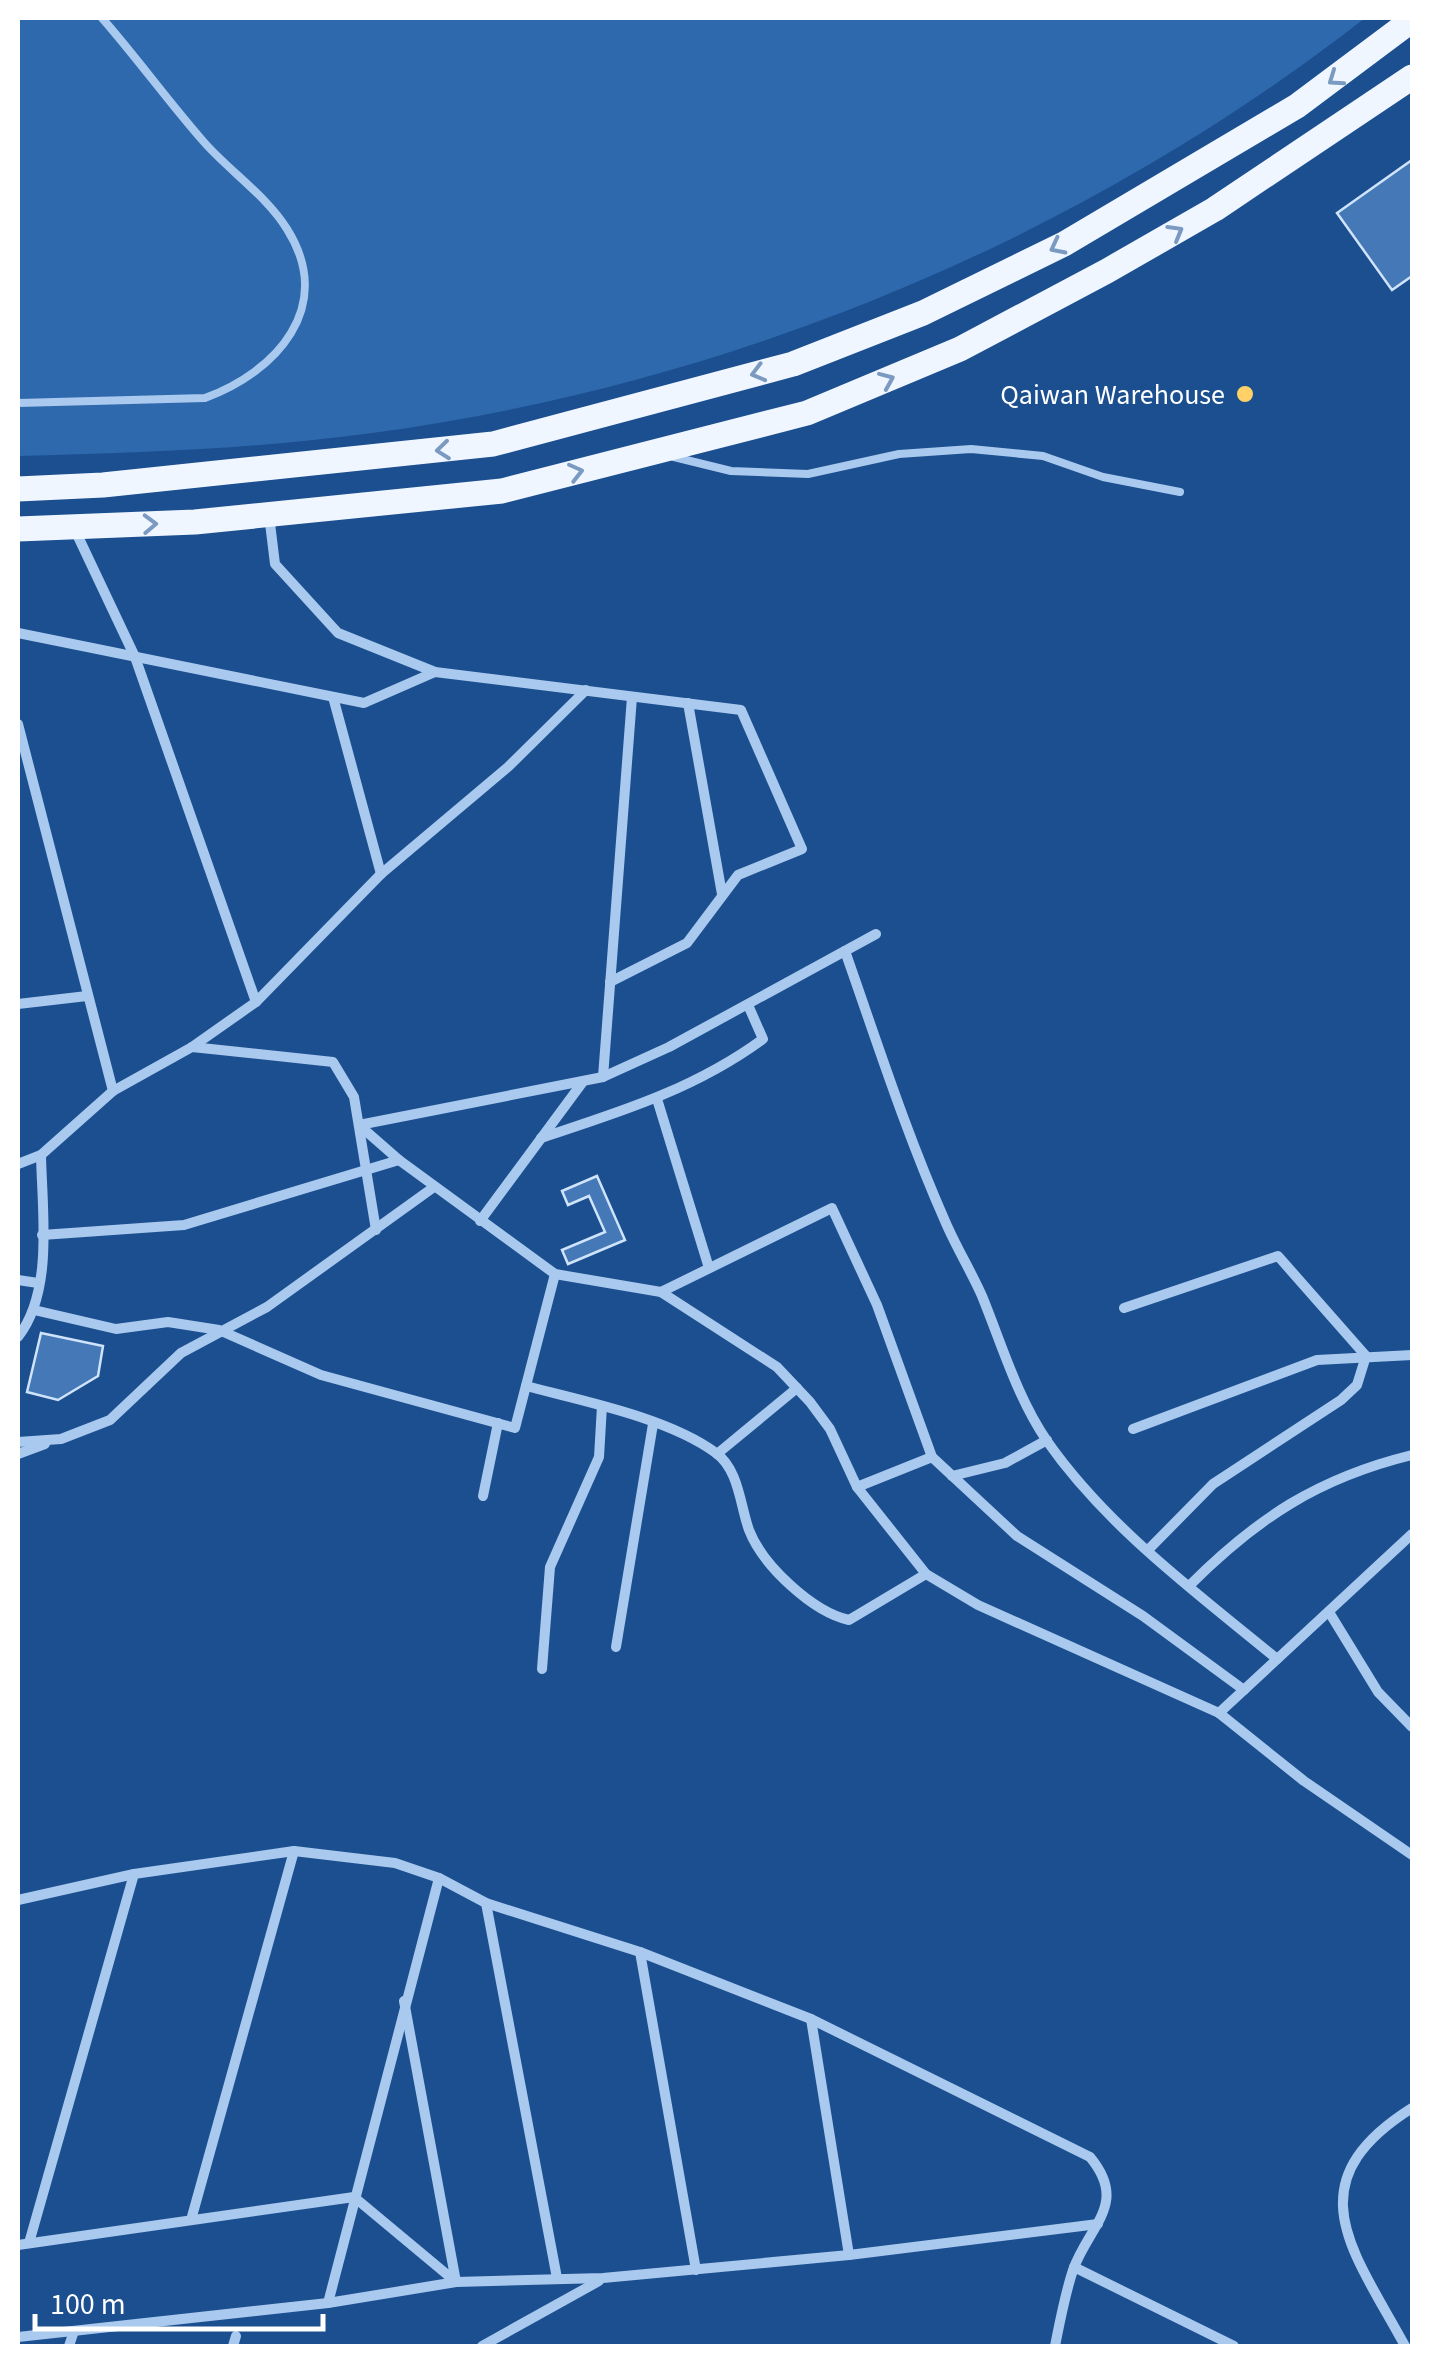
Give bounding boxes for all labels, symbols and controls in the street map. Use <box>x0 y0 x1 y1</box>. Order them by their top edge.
one-way arrow <box>1327 67 1346 85</box>
one-way arrow <box>1165 224 1183 244</box>
one-way arrow <box>1049 235 1067 255</box>
one-way arrow <box>750 361 767 382</box>
one-way arrow <box>877 372 895 392</box>
place label: Qaiwan Warehouse <box>1000 375 1225 415</box>
marker: Qaiwan Warehouse <box>1234 383 1256 405</box>
one-way arrow <box>434 439 450 460</box>
one-way arrow <box>567 463 584 484</box>
one-way arrow <box>142 513 158 534</box>
scale bar <box>35 2269 322 2331</box>
text: 100 m <box>50 2283 126 2326</box>

